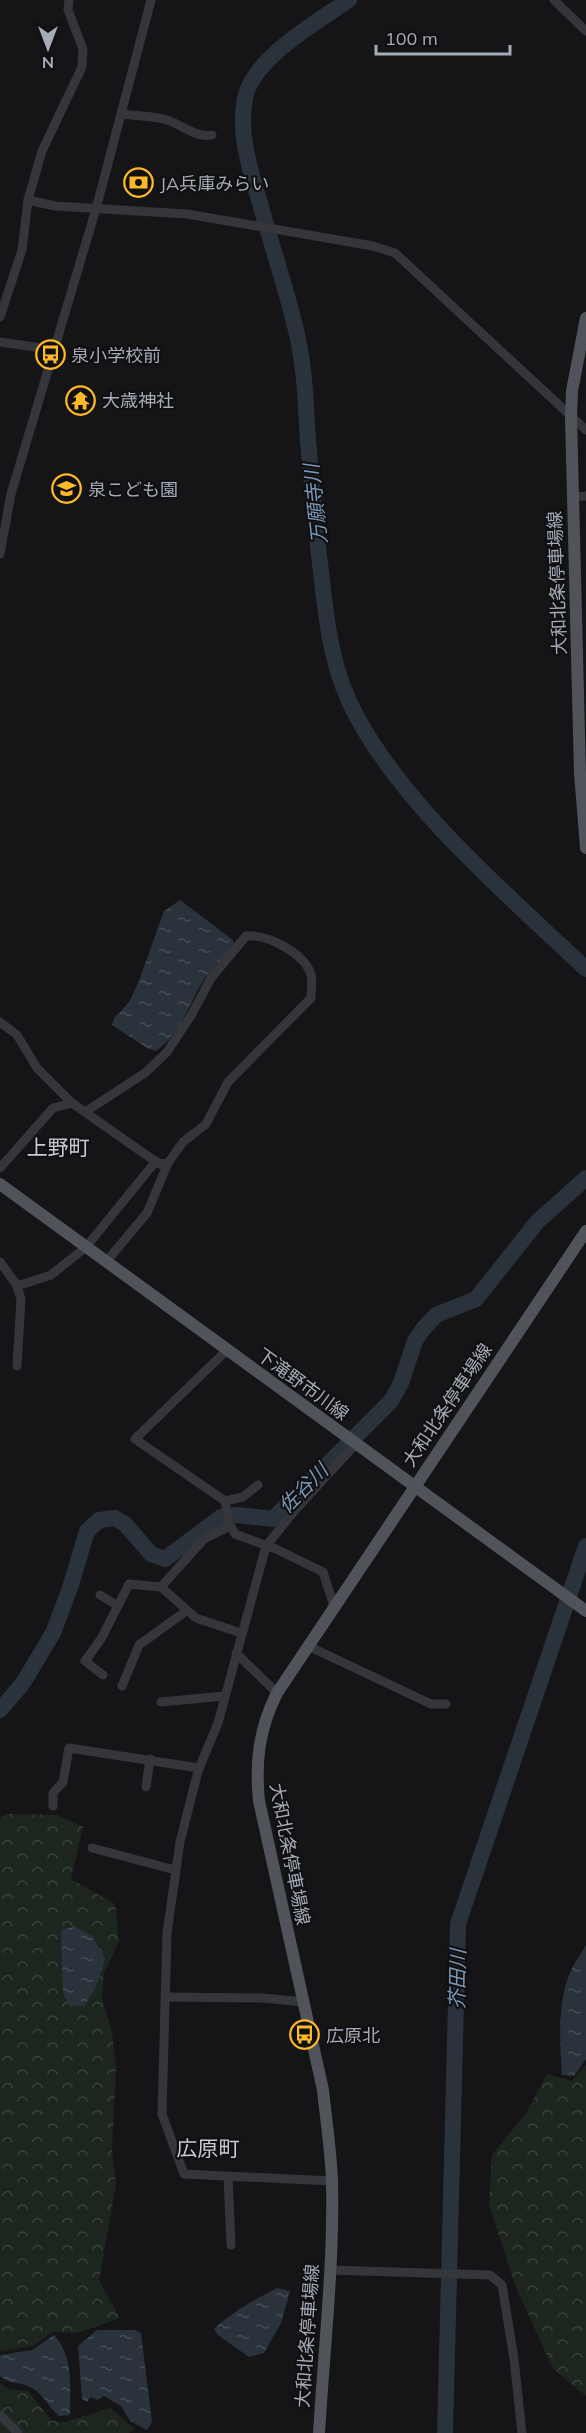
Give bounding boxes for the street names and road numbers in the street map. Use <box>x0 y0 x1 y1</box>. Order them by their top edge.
street label: 大和北条停車場線 <box>543 511 571 655</box>
street label: 大和北条停車場線 <box>397 1339 497 1471</box>
street label: 下滝野市川線 <box>253 1343 353 1425</box>
street label: 大和北条停車場線 <box>265 1781 315 1927</box>
street label: 大和北条停車場線 <box>291 2263 323 2409</box>

